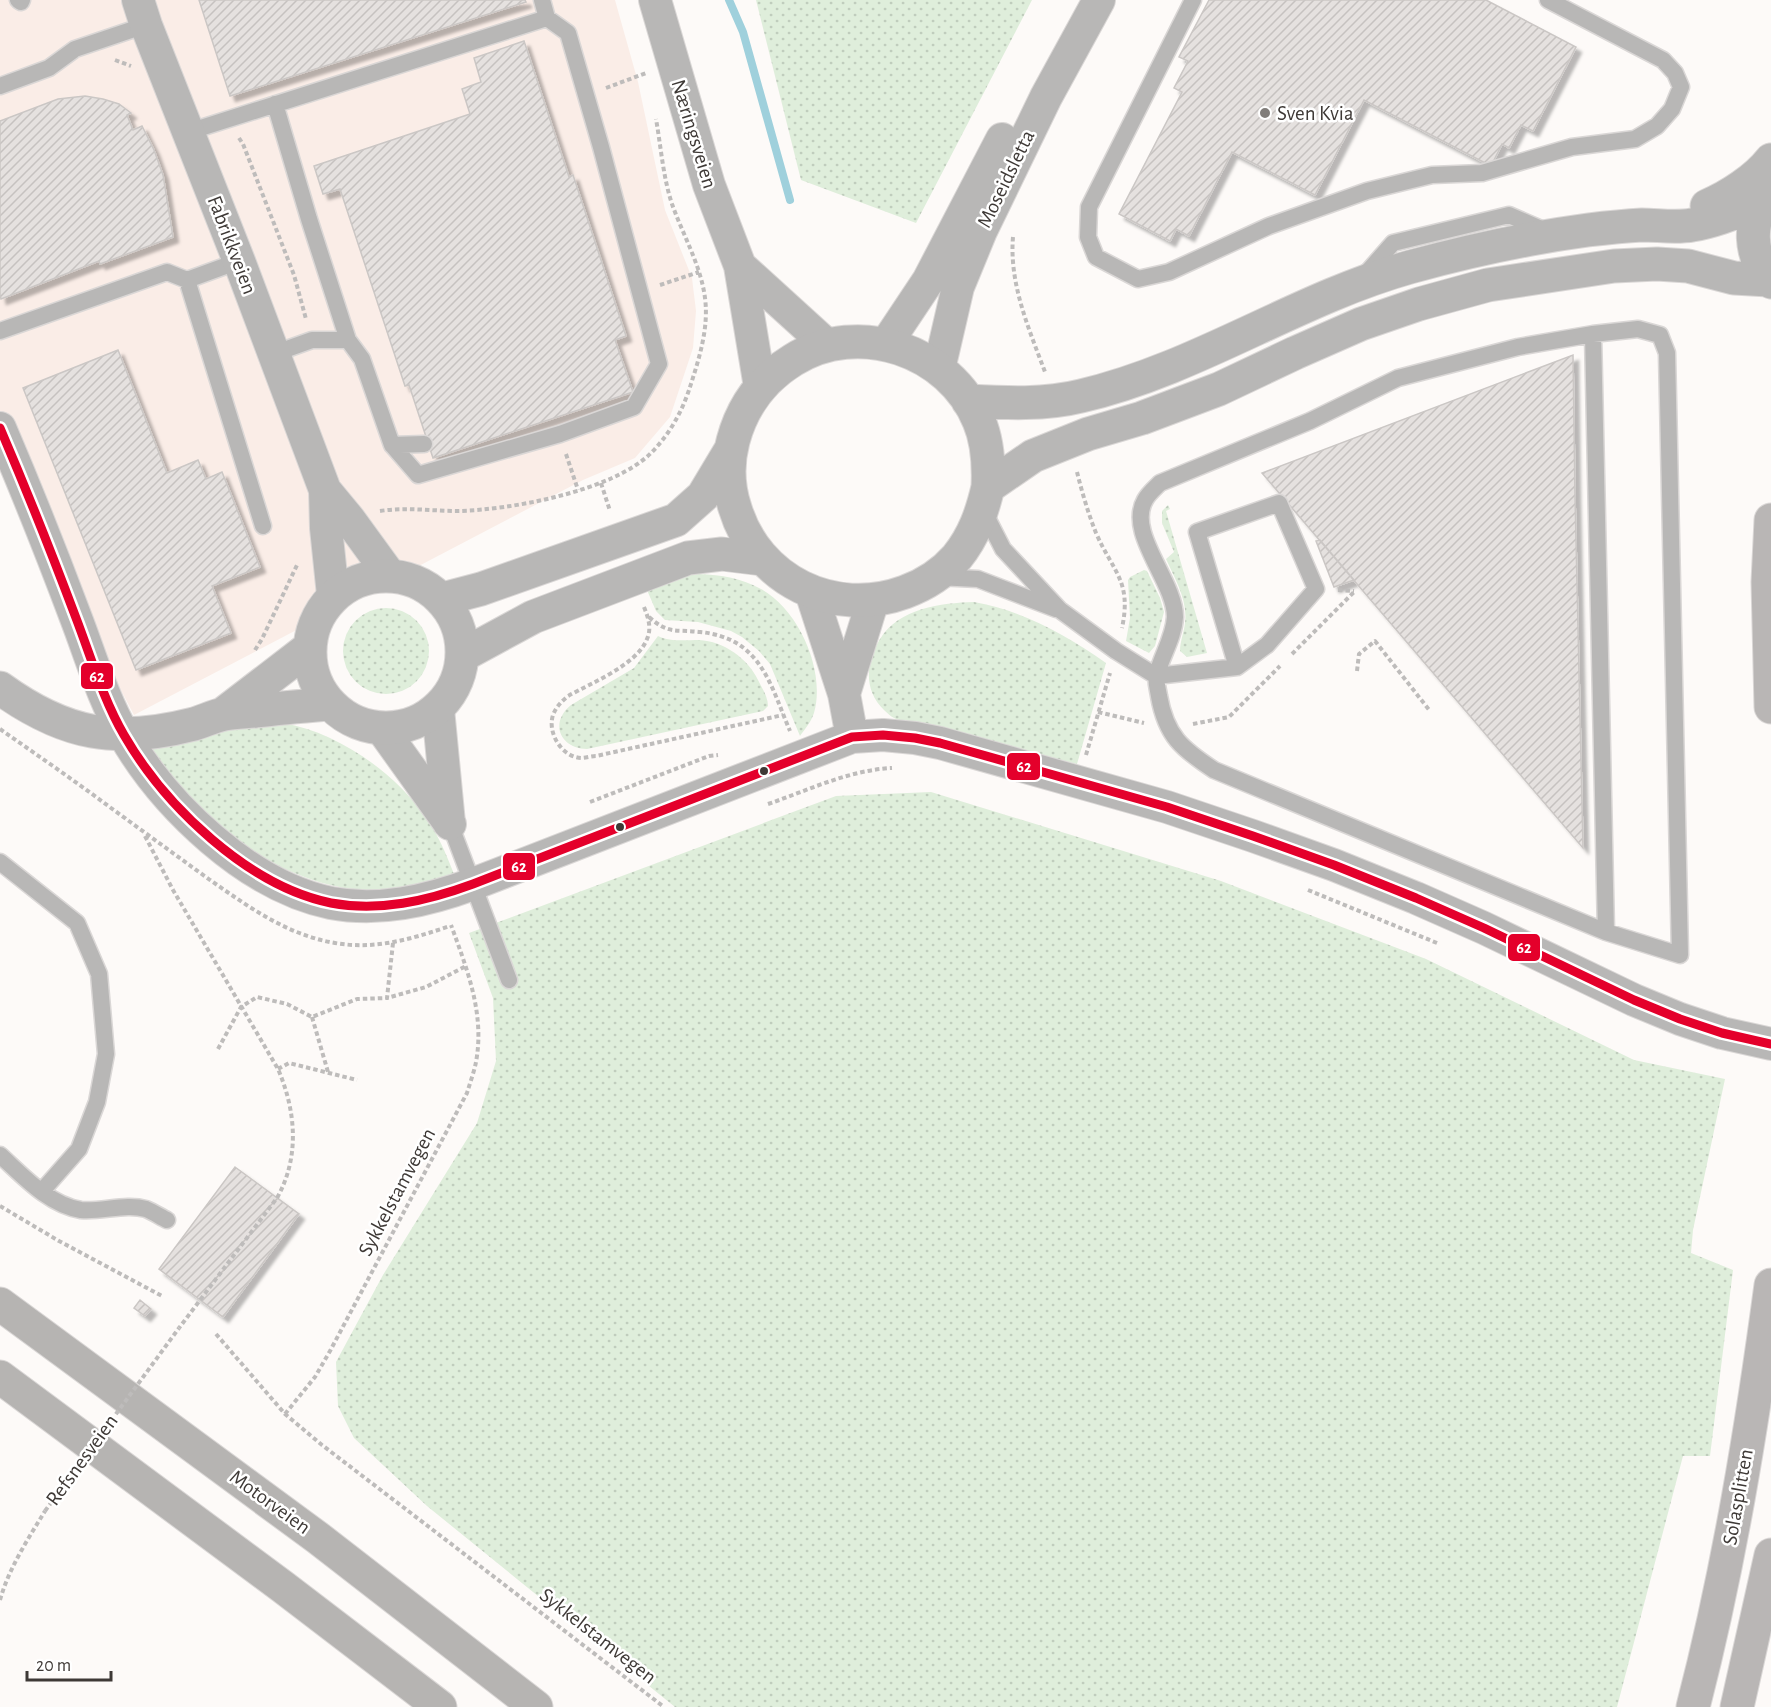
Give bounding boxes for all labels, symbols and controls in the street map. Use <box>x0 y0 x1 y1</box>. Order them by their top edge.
street label: Næringsveien <box>667 77 721 191</box>
place label: Sven Kvia <box>1277 103 1354 124</box>
marker: Sven Kvia <box>1258 106 1272 120</box>
street label: Moseidsletta <box>973 127 1039 231</box>
street label: Fabrikkveien <box>204 193 260 297</box>
line badge: 62 <box>80 662 114 690</box>
text: 62 <box>89 669 105 685</box>
line badge: 62 <box>1006 752 1041 781</box>
text: 62 <box>1016 759 1032 775</box>
unlabelled marker <box>758 765 770 777</box>
unlabelled marker <box>614 821 626 833</box>
line badge: 62 <box>502 852 536 881</box>
text: 62 <box>511 859 527 875</box>
line badge: 62 <box>1507 933 1541 962</box>
text: 62 <box>1516 940 1532 956</box>
street label: Sykkelstamvegen <box>355 1125 439 1259</box>
street label: Refsnesveien <box>42 1411 122 1509</box>
street label: Solasplitten <box>1719 1447 1757 1547</box>
street label: Motorveien <box>226 1466 314 1538</box>
street label: Sykkelstamvegen <box>536 1584 660 1688</box>
scale bar <box>27 1644 111 1682</box>
text: 20 m <box>36 1657 71 1675</box>

